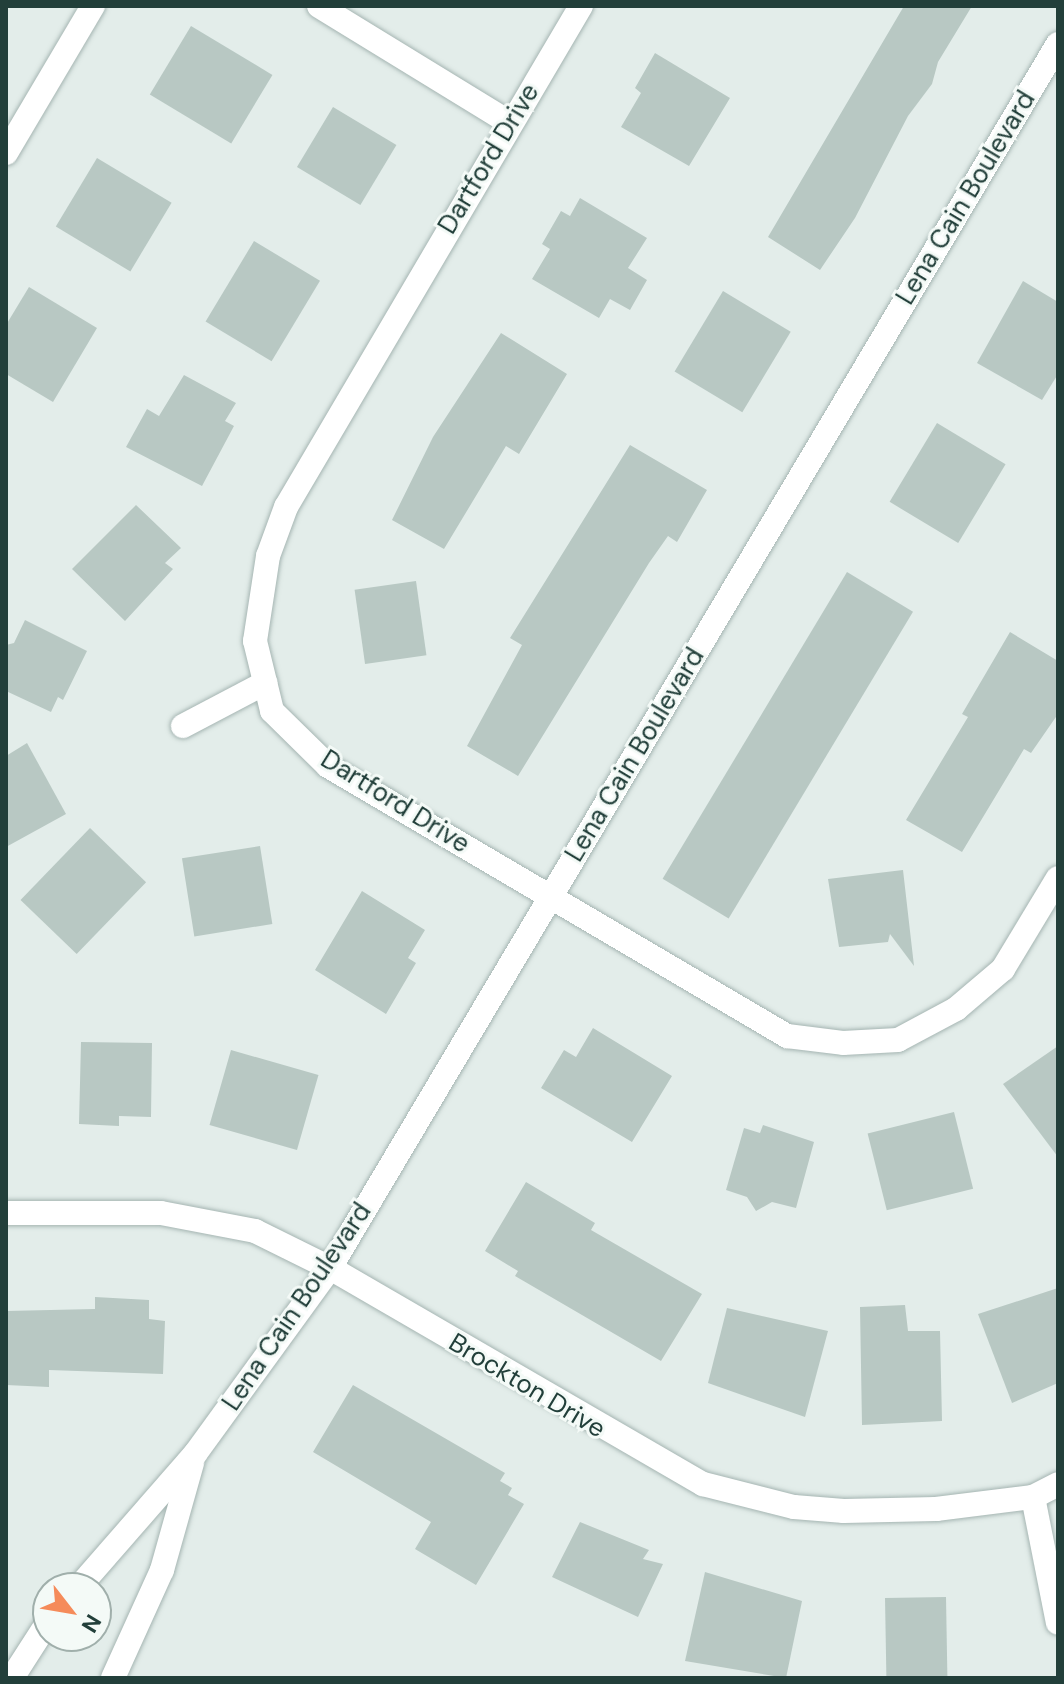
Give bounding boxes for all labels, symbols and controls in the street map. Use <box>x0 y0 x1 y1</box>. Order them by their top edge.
street label: Dartford Drive <box>432 78 546 240</box>
street label: Lena Cain Boulevard <box>890 86 1042 310</box>
street label: Lena Cain Boulevard <box>559 643 711 867</box>
street label: Dartford Drive <box>315 744 475 860</box>
street label: Lena Cain Boulevard <box>216 1197 378 1417</box>
street label: Brockton Drive <box>443 1327 611 1445</box>
north arrow <box>32 1572 112 1652</box>
text: N <box>75 1609 108 1638</box>

